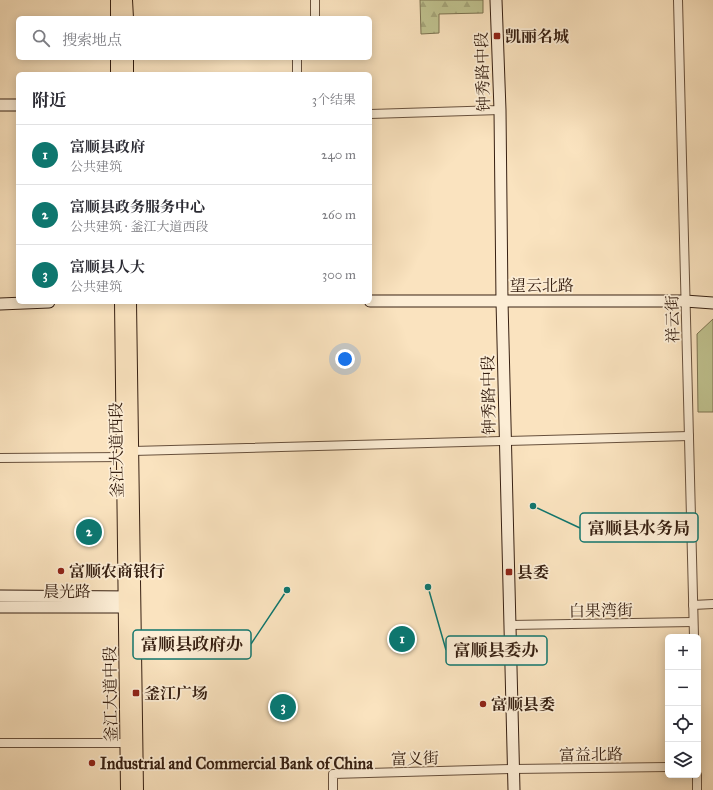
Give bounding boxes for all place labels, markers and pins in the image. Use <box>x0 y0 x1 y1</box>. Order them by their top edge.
place label: 凯丽名城 <box>505 27 569 46</box>
marker: 凯丽名城 <box>492 31 502 41</box>
callout: 富顺县水务局 <box>580 513 698 542</box>
pin: 2 <box>76 517 102 547</box>
place label: 富顺农商银行 <box>69 562 165 581</box>
place label: 县委 <box>517 563 549 582</box>
marker: 富顺农商银行 <box>56 566 66 576</box>
marker: 县委 <box>504 567 514 577</box>
pin: 1 <box>389 624 415 654</box>
callout: 富顺县政府办 <box>133 630 251 659</box>
callout: 富顺县委办 <box>446 636 547 665</box>
place label: 釜江广场 <box>144 684 208 703</box>
marker: 釜江广场 <box>131 688 141 698</box>
pin: 3 <box>270 692 296 722</box>
place label: 富顺县委 <box>491 695 555 714</box>
marker: 富顺县委 <box>478 699 488 709</box>
place label: Industrial and Commercial Bank of China <box>100 754 374 773</box>
marker: Industrial and Commercial Bank of China <box>87 758 97 768</box>

